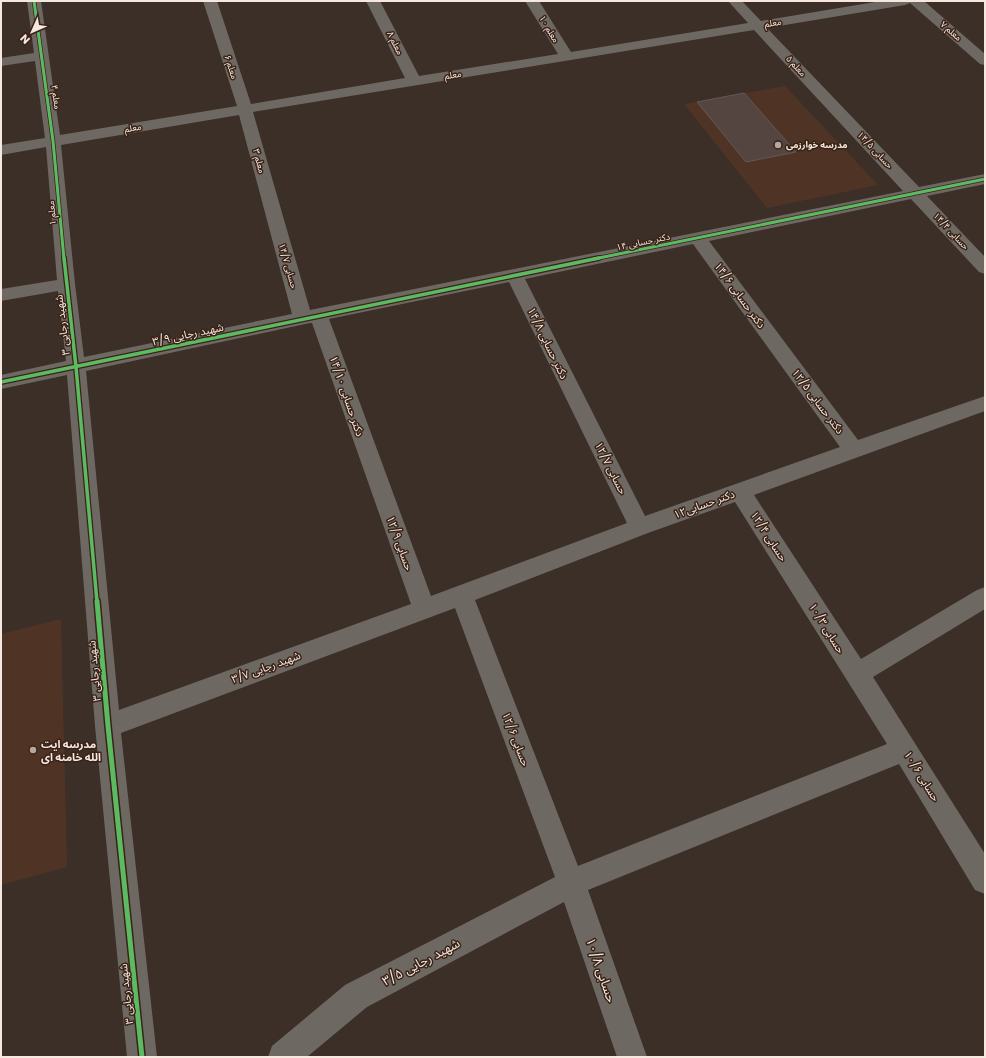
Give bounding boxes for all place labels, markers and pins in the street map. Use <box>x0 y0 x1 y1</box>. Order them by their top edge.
place label: مدرسه خوارزمی <box>786 139 848 151</box>
marker: مدرسه خوارزمی <box>773 140 783 150</box>
place label: مدرسه ایت الله خامنه ای <box>41 736 101 765</box>
marker: مدرسه ایت الله خامنه ای <box>28 745 38 755</box>

